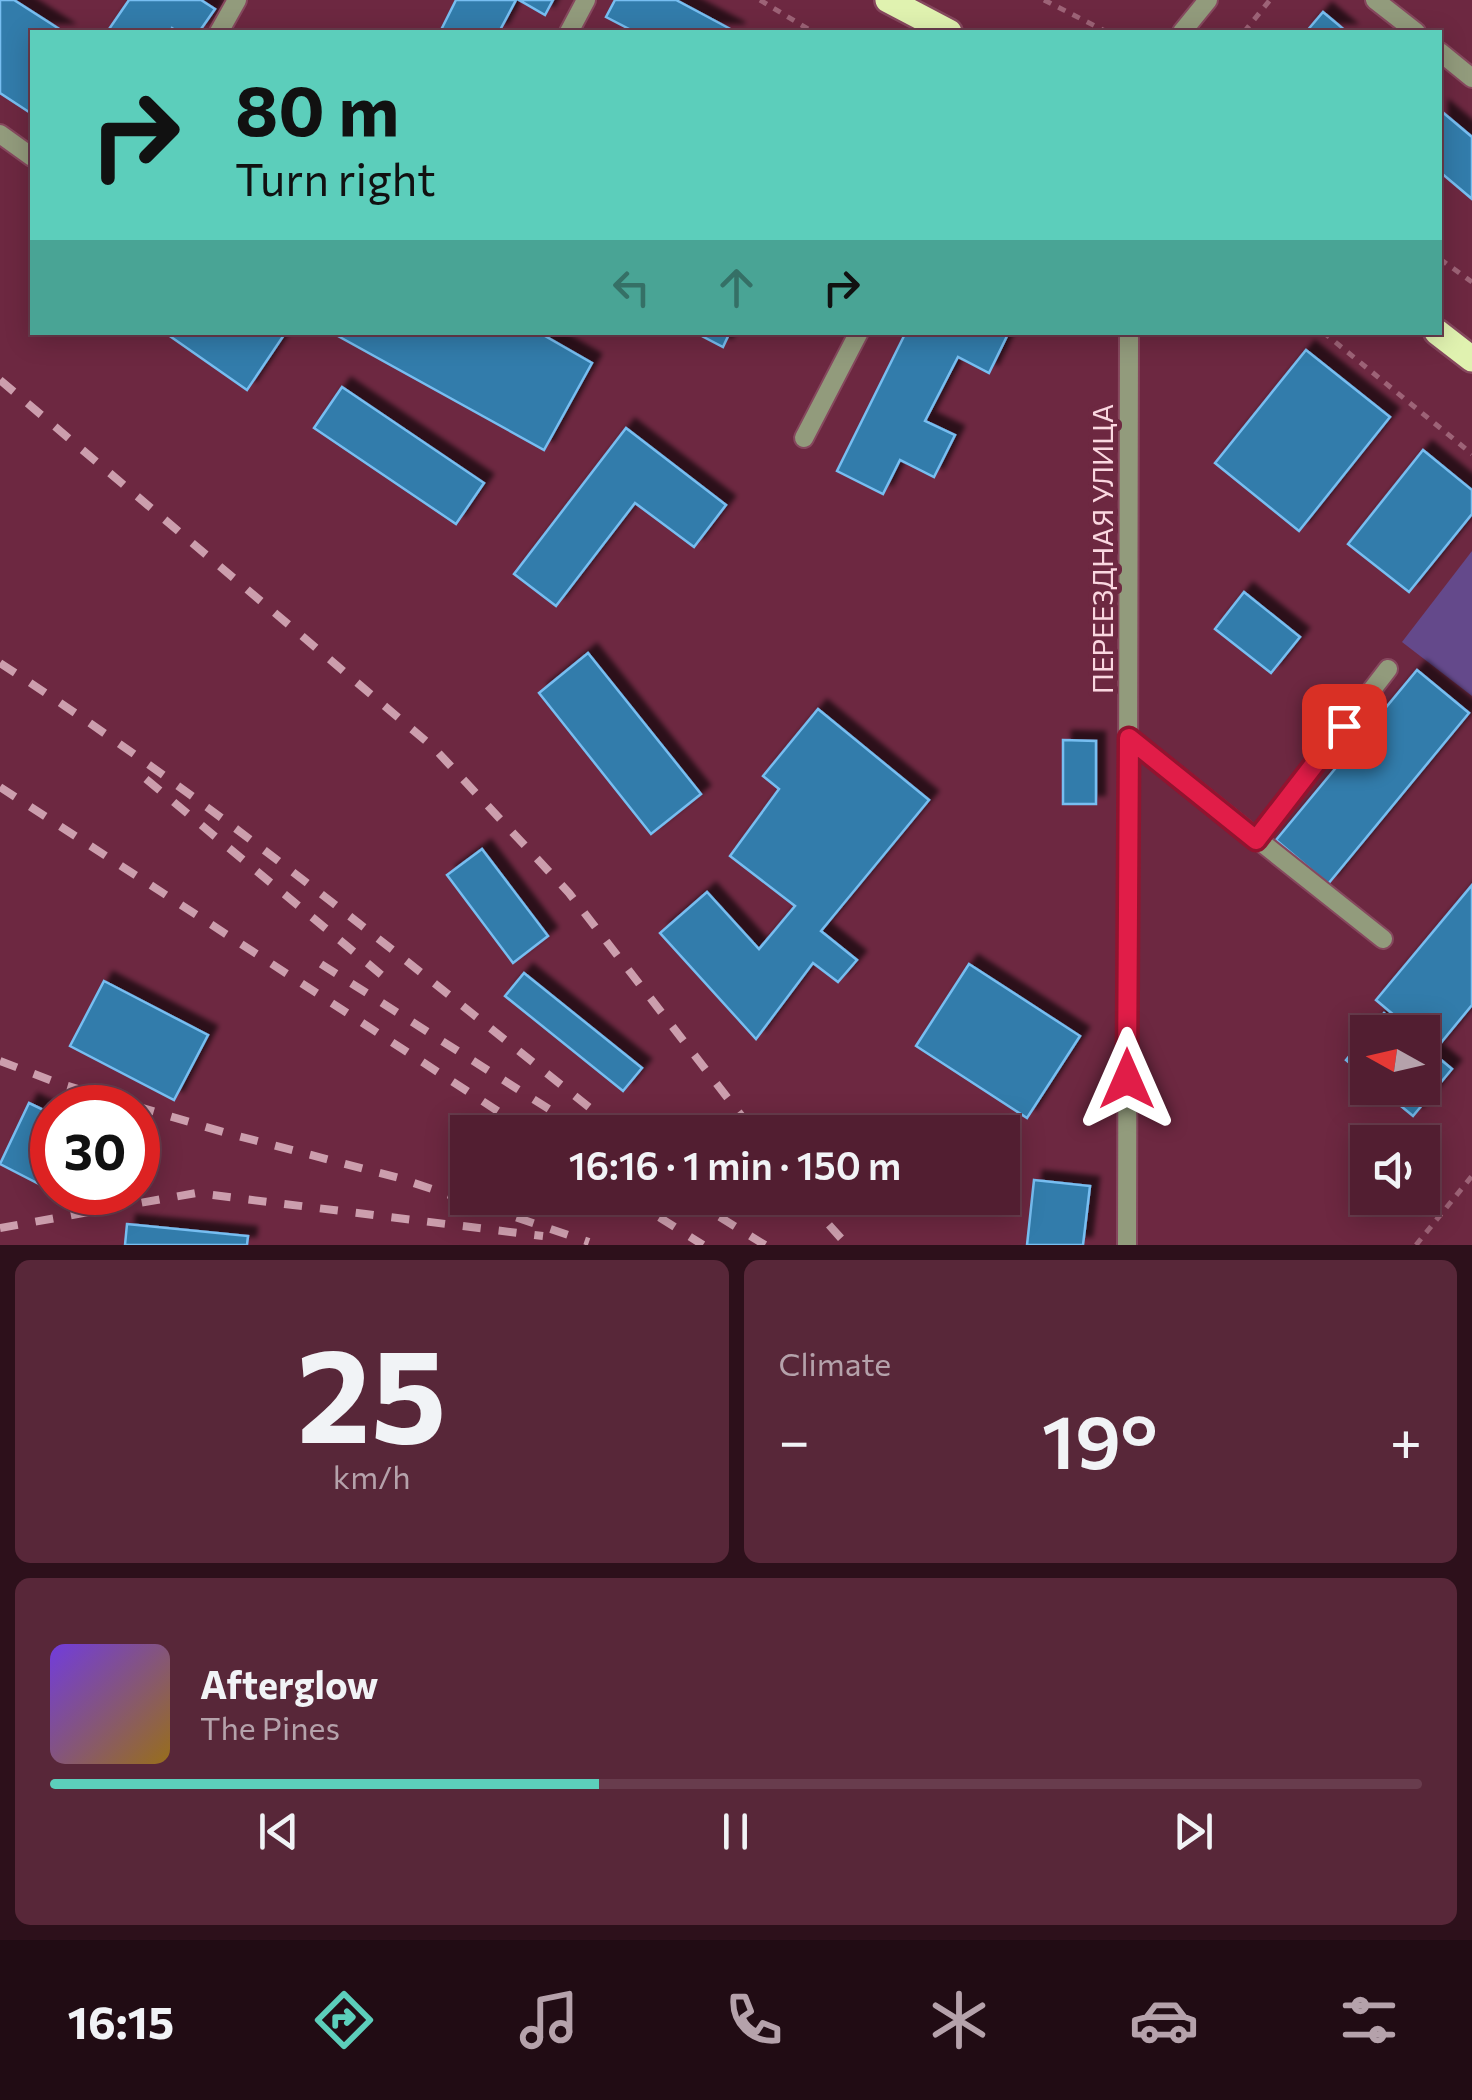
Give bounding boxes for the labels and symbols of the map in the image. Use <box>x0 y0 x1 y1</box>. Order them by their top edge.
street label: ПЕРЕЕЗДНАЯ УЛИЦА <box>1085 404 1119 694</box>
pin <box>1302 684 1387 769</box>
north arrow <box>1350 1015 1440 1105</box>
position arrow <box>1075 1027 1179 1131</box>
speed limit sign: 30 <box>30 1085 160 1215</box>

